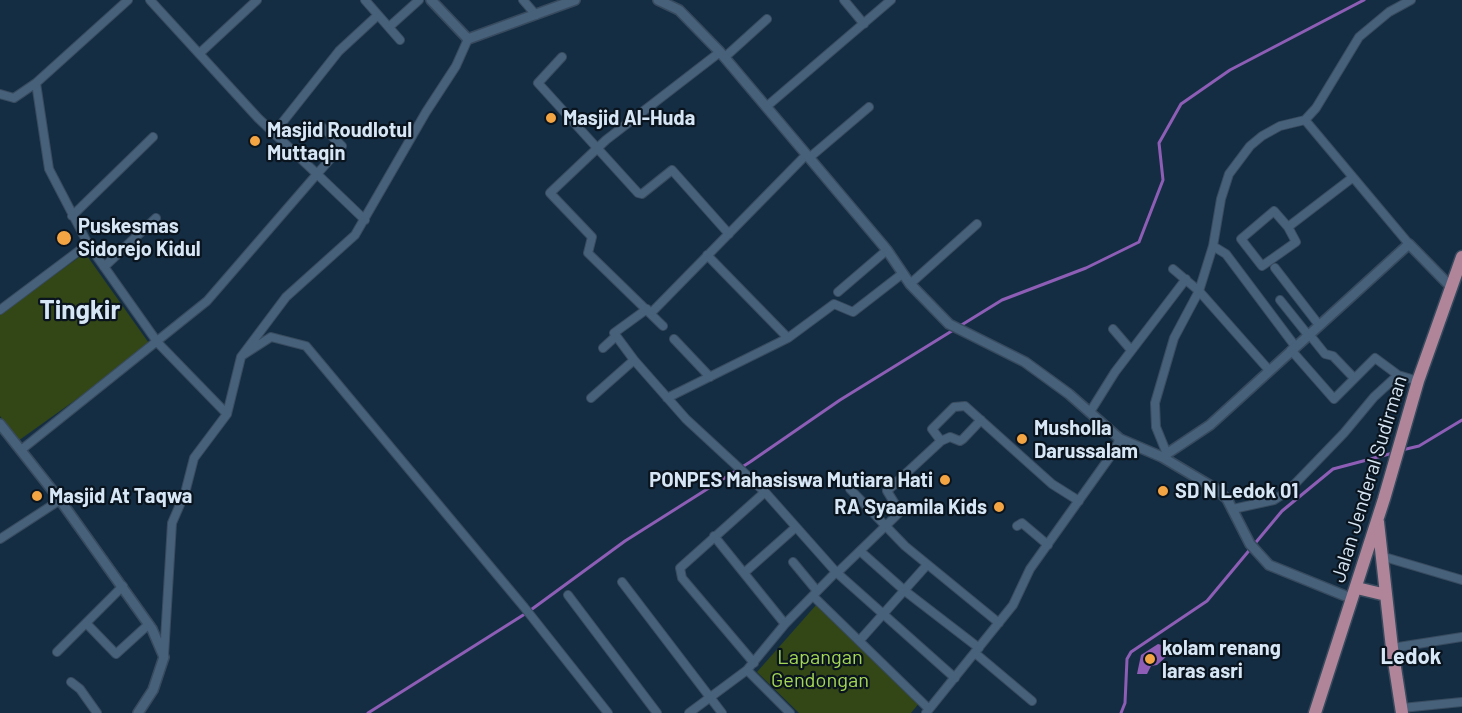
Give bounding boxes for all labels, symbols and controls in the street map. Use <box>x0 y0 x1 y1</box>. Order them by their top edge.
place label: Masjid Al-Huda <box>563 106 695 130</box>
marker: Masjid Al-Huda <box>544 111 558 125</box>
place label: Masjid Roudlotul Muttaqin <box>267 118 412 165</box>
marker: Masjid Roudlotul Muttaqin <box>248 134 262 148</box>
place label: Puskesmas Sidorejo Kidul <box>78 214 201 261</box>
marker: Puskesmas Sidorejo Kidul <box>55 229 73 247</box>
district label: Tingkir <box>40 294 120 326</box>
street label: Jalan Jenderal Sudirman <box>1326 373 1412 585</box>
place label: Musholla Darussalam <box>1034 416 1138 463</box>
marker: Musholla Darussalam <box>1015 432 1029 446</box>
place label: PONPES Mahasiswa Mutiara Hati <box>649 468 933 492</box>
marker: PONPES Mahasiswa Mutiara Hati <box>938 473 952 487</box>
place label: SD N Ledok 01 <box>1175 479 1298 503</box>
place label: Masjid At Taqwa <box>49 484 192 508</box>
marker: SD N Ledok 01 <box>1156 484 1170 498</box>
marker: Masjid At Taqwa <box>30 489 44 503</box>
place label: RA Syaamila Kids <box>834 495 987 519</box>
marker: RA Syaamila Kids <box>992 500 1006 514</box>
place label: kolam renang laras asri <box>1162 636 1281 683</box>
district label: Ledok <box>1380 644 1442 670</box>
park label: Lapangan Gendongan <box>771 645 869 692</box>
marker: kolam renang laras asri <box>1143 652 1157 666</box>

